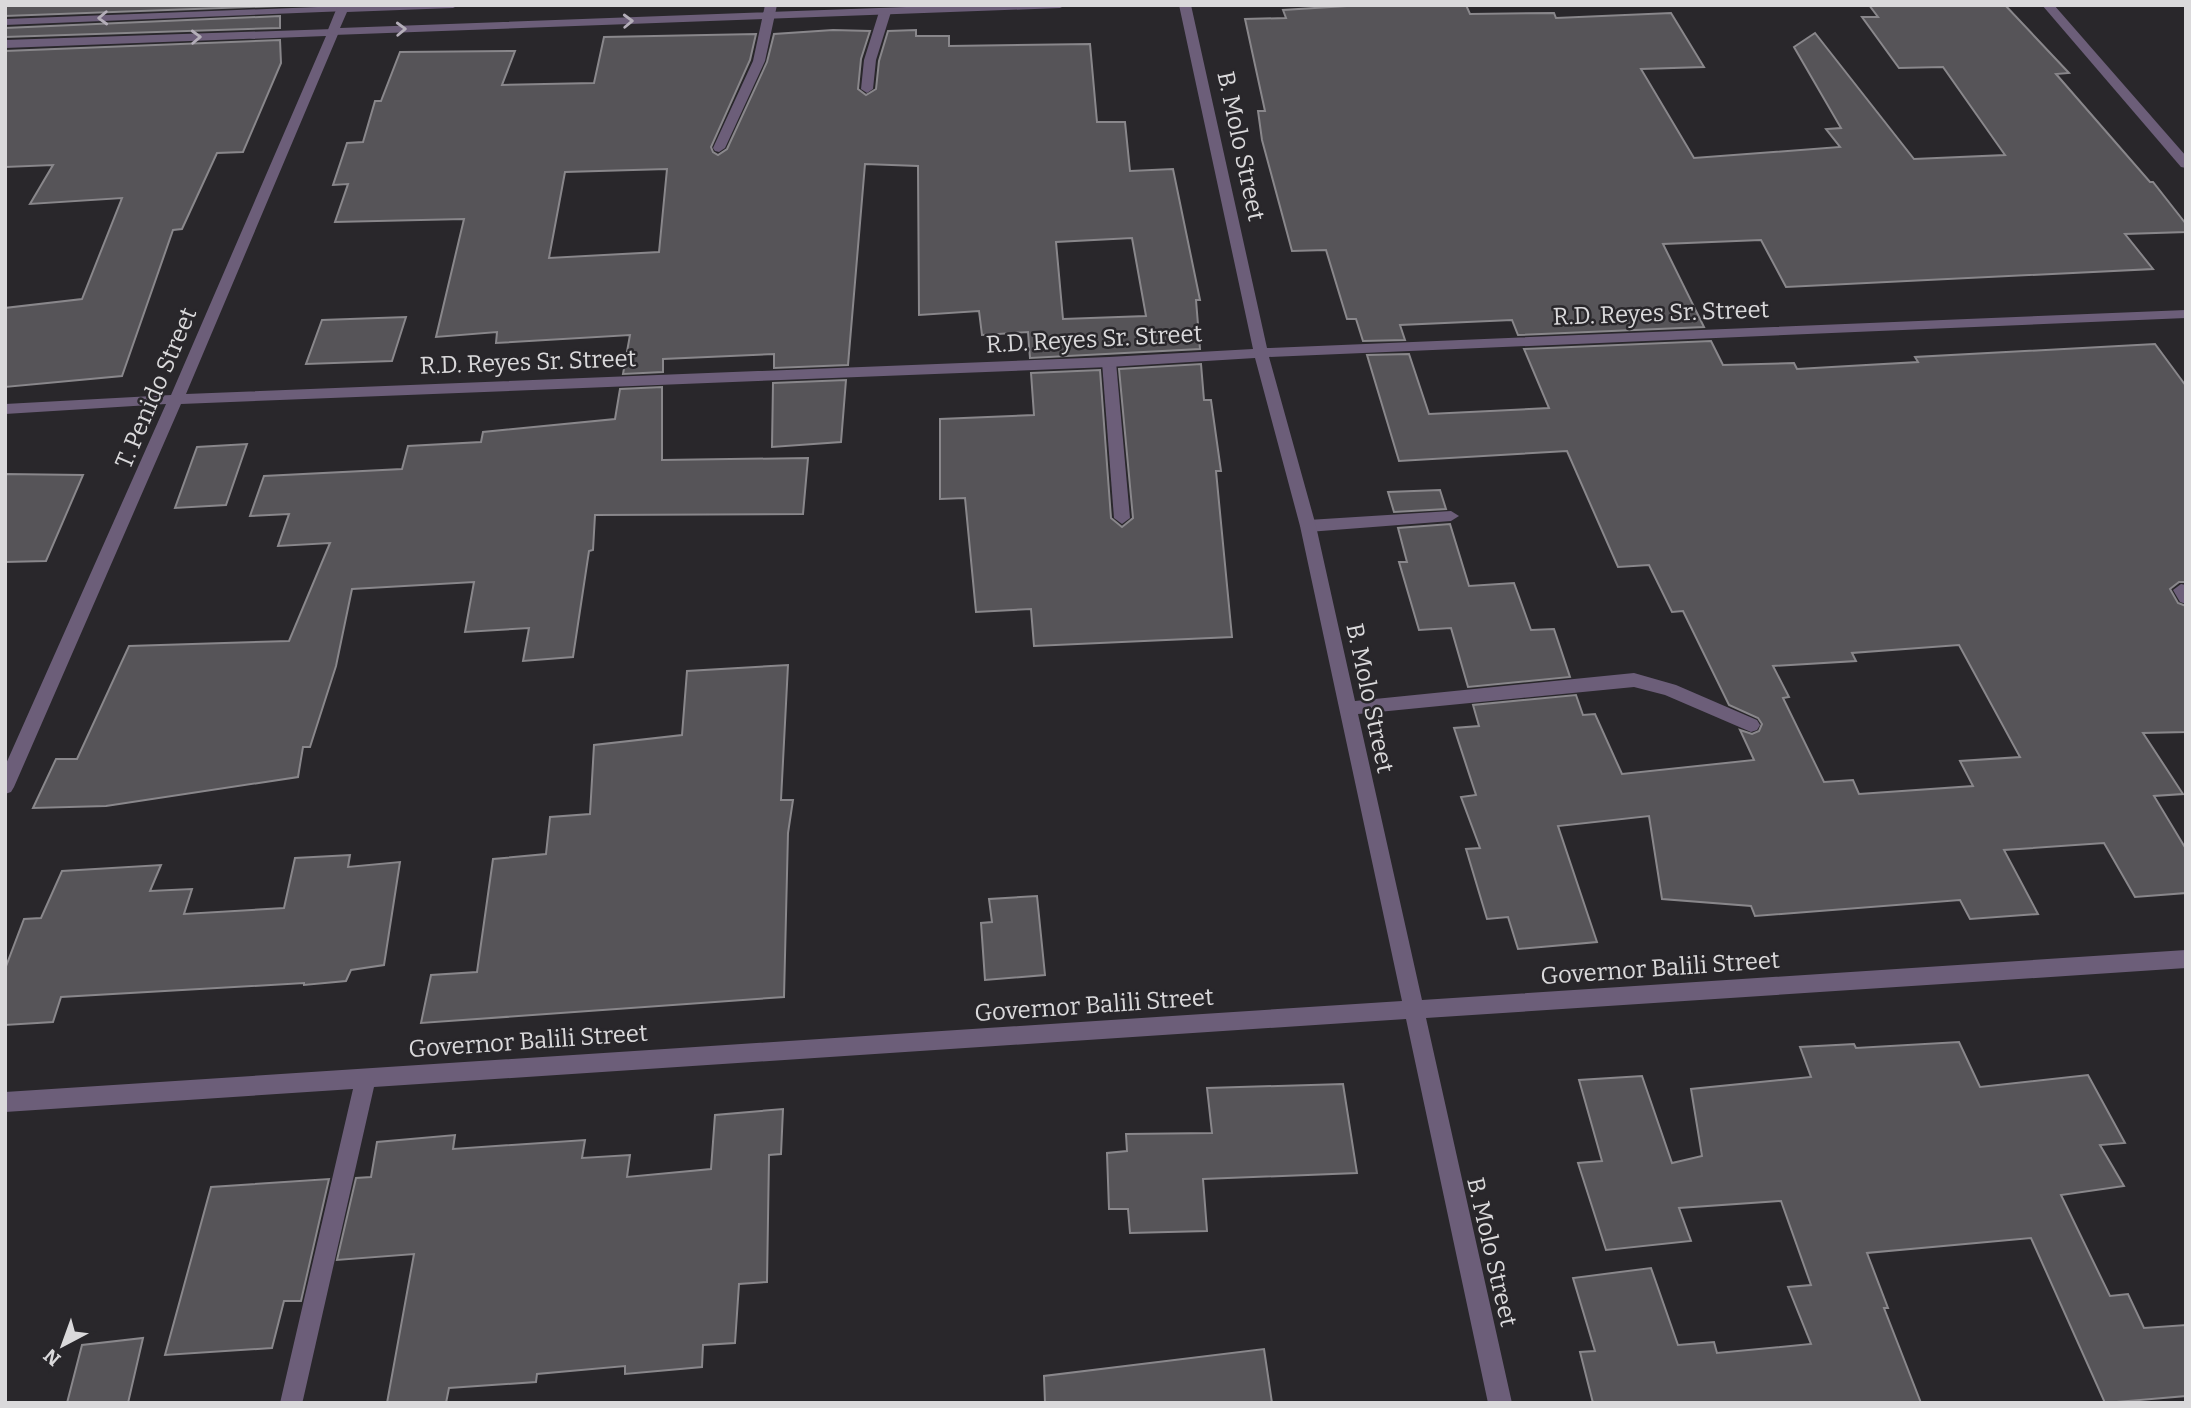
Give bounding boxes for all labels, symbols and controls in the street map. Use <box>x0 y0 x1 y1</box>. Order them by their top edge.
one-way arrow <box>97 11 108 26</box>
one-way arrow <box>623 14 634 29</box>
one-way arrow <box>396 22 407 37</box>
one-way arrow <box>191 29 202 44</box>
street label: B. Molo Street <box>1211 69 1271 224</box>
street label: R.D. Reyes Sr. Street <box>1552 295 1770 331</box>
street label: T. Penido Street <box>109 303 203 473</box>
street label: R.D. Reyes Sr. Street <box>985 319 1203 359</box>
street label: R.D. Reyes Sr. Street <box>419 344 637 380</box>
street label: B. Molo Street <box>1340 621 1400 776</box>
street label: Governor Balili Street <box>1539 946 1781 990</box>
street label: Governor Balili Street <box>973 983 1215 1027</box>
street label: Governor Balili Street <box>407 1019 649 1063</box>
street label: B. Molo Street <box>1461 1175 1523 1330</box>
north arrow <box>28 1310 98 1380</box>
text: N <box>39 1344 65 1371</box>

